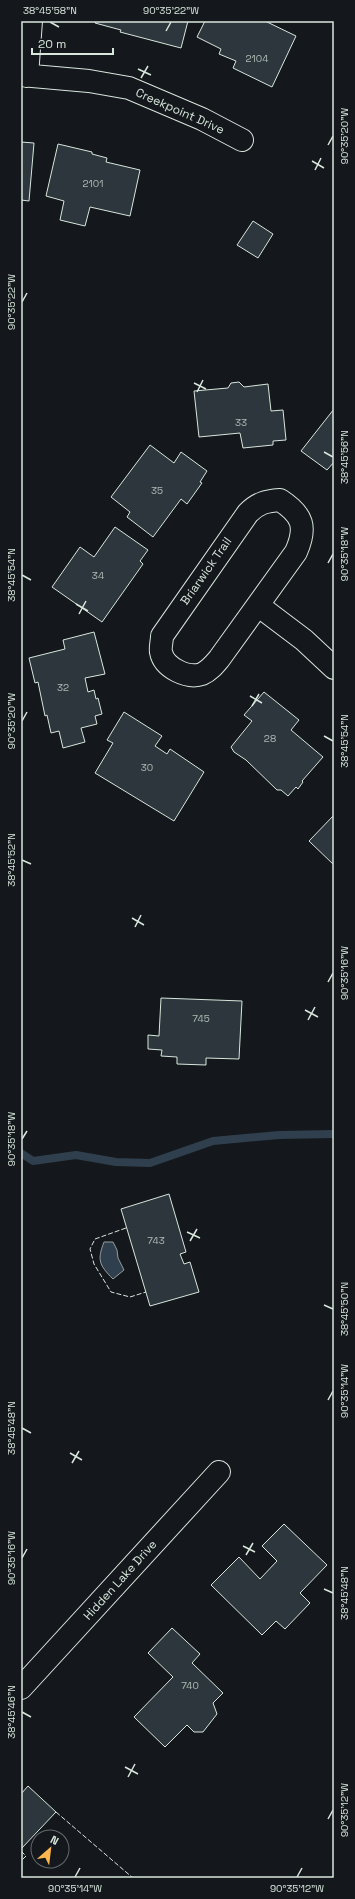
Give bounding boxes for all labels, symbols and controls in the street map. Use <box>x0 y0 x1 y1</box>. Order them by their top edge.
text: 38°45'58"N <box>23 4 77 17</box>
text: 90°35'22"W <box>143 4 199 17</box>
scale bar <box>32 30 113 56</box>
text: 20 m <box>38 36 66 52</box>
house number: 2104 <box>246 52 268 65</box>
street label: Creekpoint Drive <box>133 84 227 138</box>
text: 90°35'20"W <box>338 108 351 164</box>
house number: 2101 <box>83 177 103 190</box>
text: 90°35'22"W <box>5 274 18 330</box>
house number: 33 <box>235 416 247 429</box>
text: 38°45'56"N <box>338 430 351 484</box>
house number: 35 <box>151 484 163 497</box>
text: 90°35'18"W <box>338 527 351 581</box>
street label: Briarwick Trail <box>177 534 235 608</box>
text: 38°45'54"N <box>5 548 18 602</box>
house number: 34 <box>92 569 104 582</box>
house number: 32 <box>57 681 69 694</box>
text: 90°35'20"W <box>5 693 18 749</box>
text: 38°45'54"N <box>338 714 351 768</box>
house number: 28 <box>264 732 276 745</box>
house number: 30 <box>141 761 153 774</box>
text: 38°45'52"N <box>5 833 18 887</box>
text: 90°35'16"W <box>338 946 351 1000</box>
house number: 745 <box>192 1012 210 1025</box>
text: 90°35'18"W <box>5 1112 18 1166</box>
house number: 743 <box>147 1234 165 1247</box>
text: 38°45'50"N <box>338 1282 351 1336</box>
text: 90°35'14"W <box>338 1364 351 1418</box>
text: 38°45'48"N <box>5 1401 18 1455</box>
text: 90°35'16"W <box>5 1531 18 1585</box>
street label: Hidden Lake Drive <box>80 1537 160 1623</box>
text: 38°45'48"N <box>338 1566 351 1620</box>
house number: 740 <box>181 1679 199 1692</box>
text: 38°45'46"N <box>5 1685 18 1739</box>
text: 90°35'12"W <box>338 1783 351 1837</box>
north arrow <box>30 1829 70 1869</box>
text: N <box>48 1832 61 1848</box>
text: 90°35'14"W <box>48 1882 102 1895</box>
text: 90°35'12"W <box>270 1882 324 1895</box>

